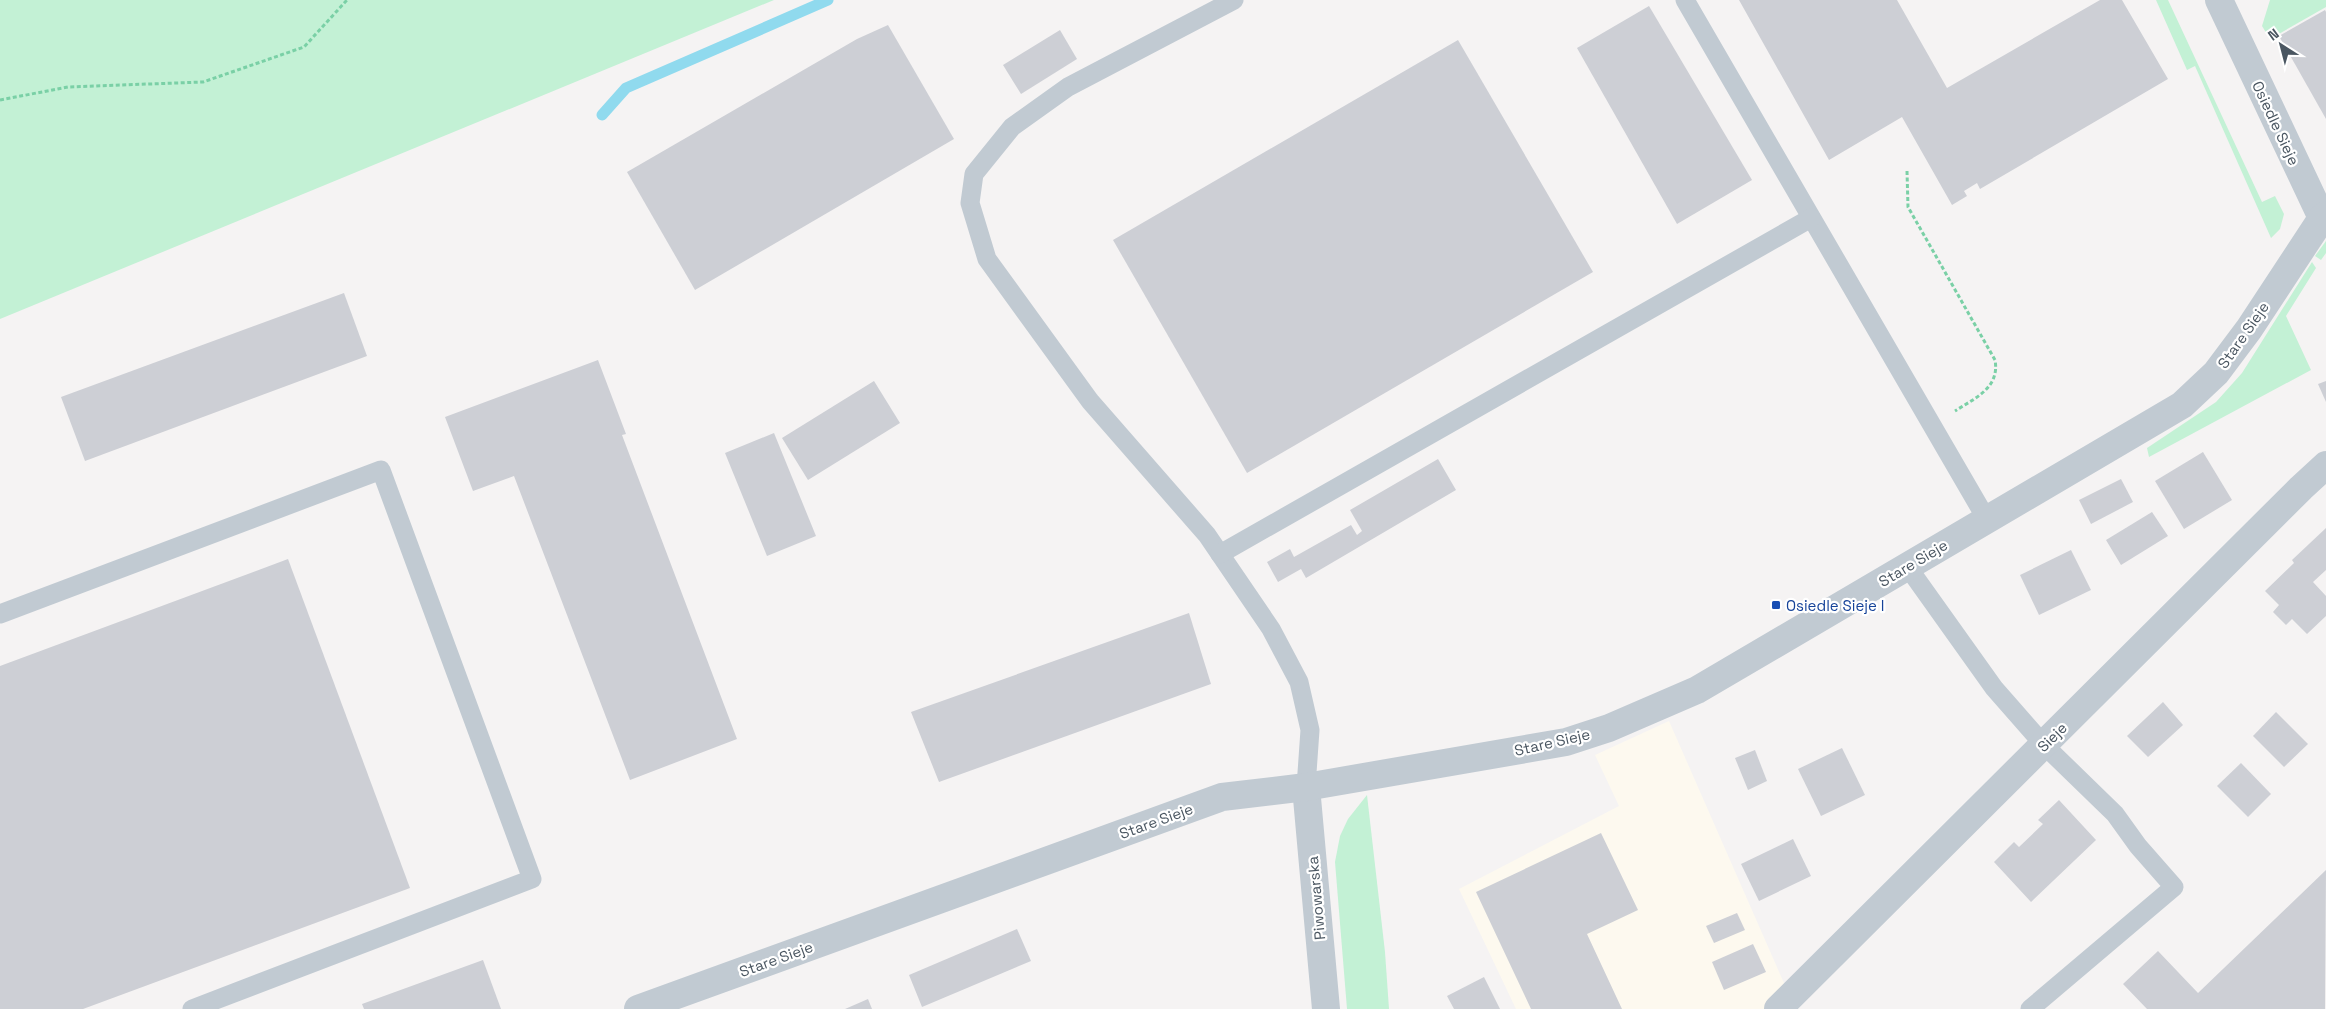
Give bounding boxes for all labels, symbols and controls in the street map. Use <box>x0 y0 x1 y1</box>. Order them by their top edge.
north arrow <box>2256 20 2306 70</box>
text: N <box>2264 24 2282 45</box>
street label: Osiedle Sieje <box>2248 78 2304 168</box>
street label: Stare Sieje <box>2213 298 2273 372</box>
street label: Stare Sieje <box>1875 535 1951 591</box>
place label: Osiedle Sieje I <box>1786 596 1884 615</box>
marker: Osiedle Sieje I <box>1770 599 1782 611</box>
street label: Sieje <box>2033 718 2071 756</box>
street label: Stare Sieje <box>1512 724 1592 760</box>
street label: Stare Sieje <box>1117 799 1196 843</box>
street label: Piwowarska <box>1303 855 1329 941</box>
street label: Stare Sieje <box>737 937 816 981</box>

